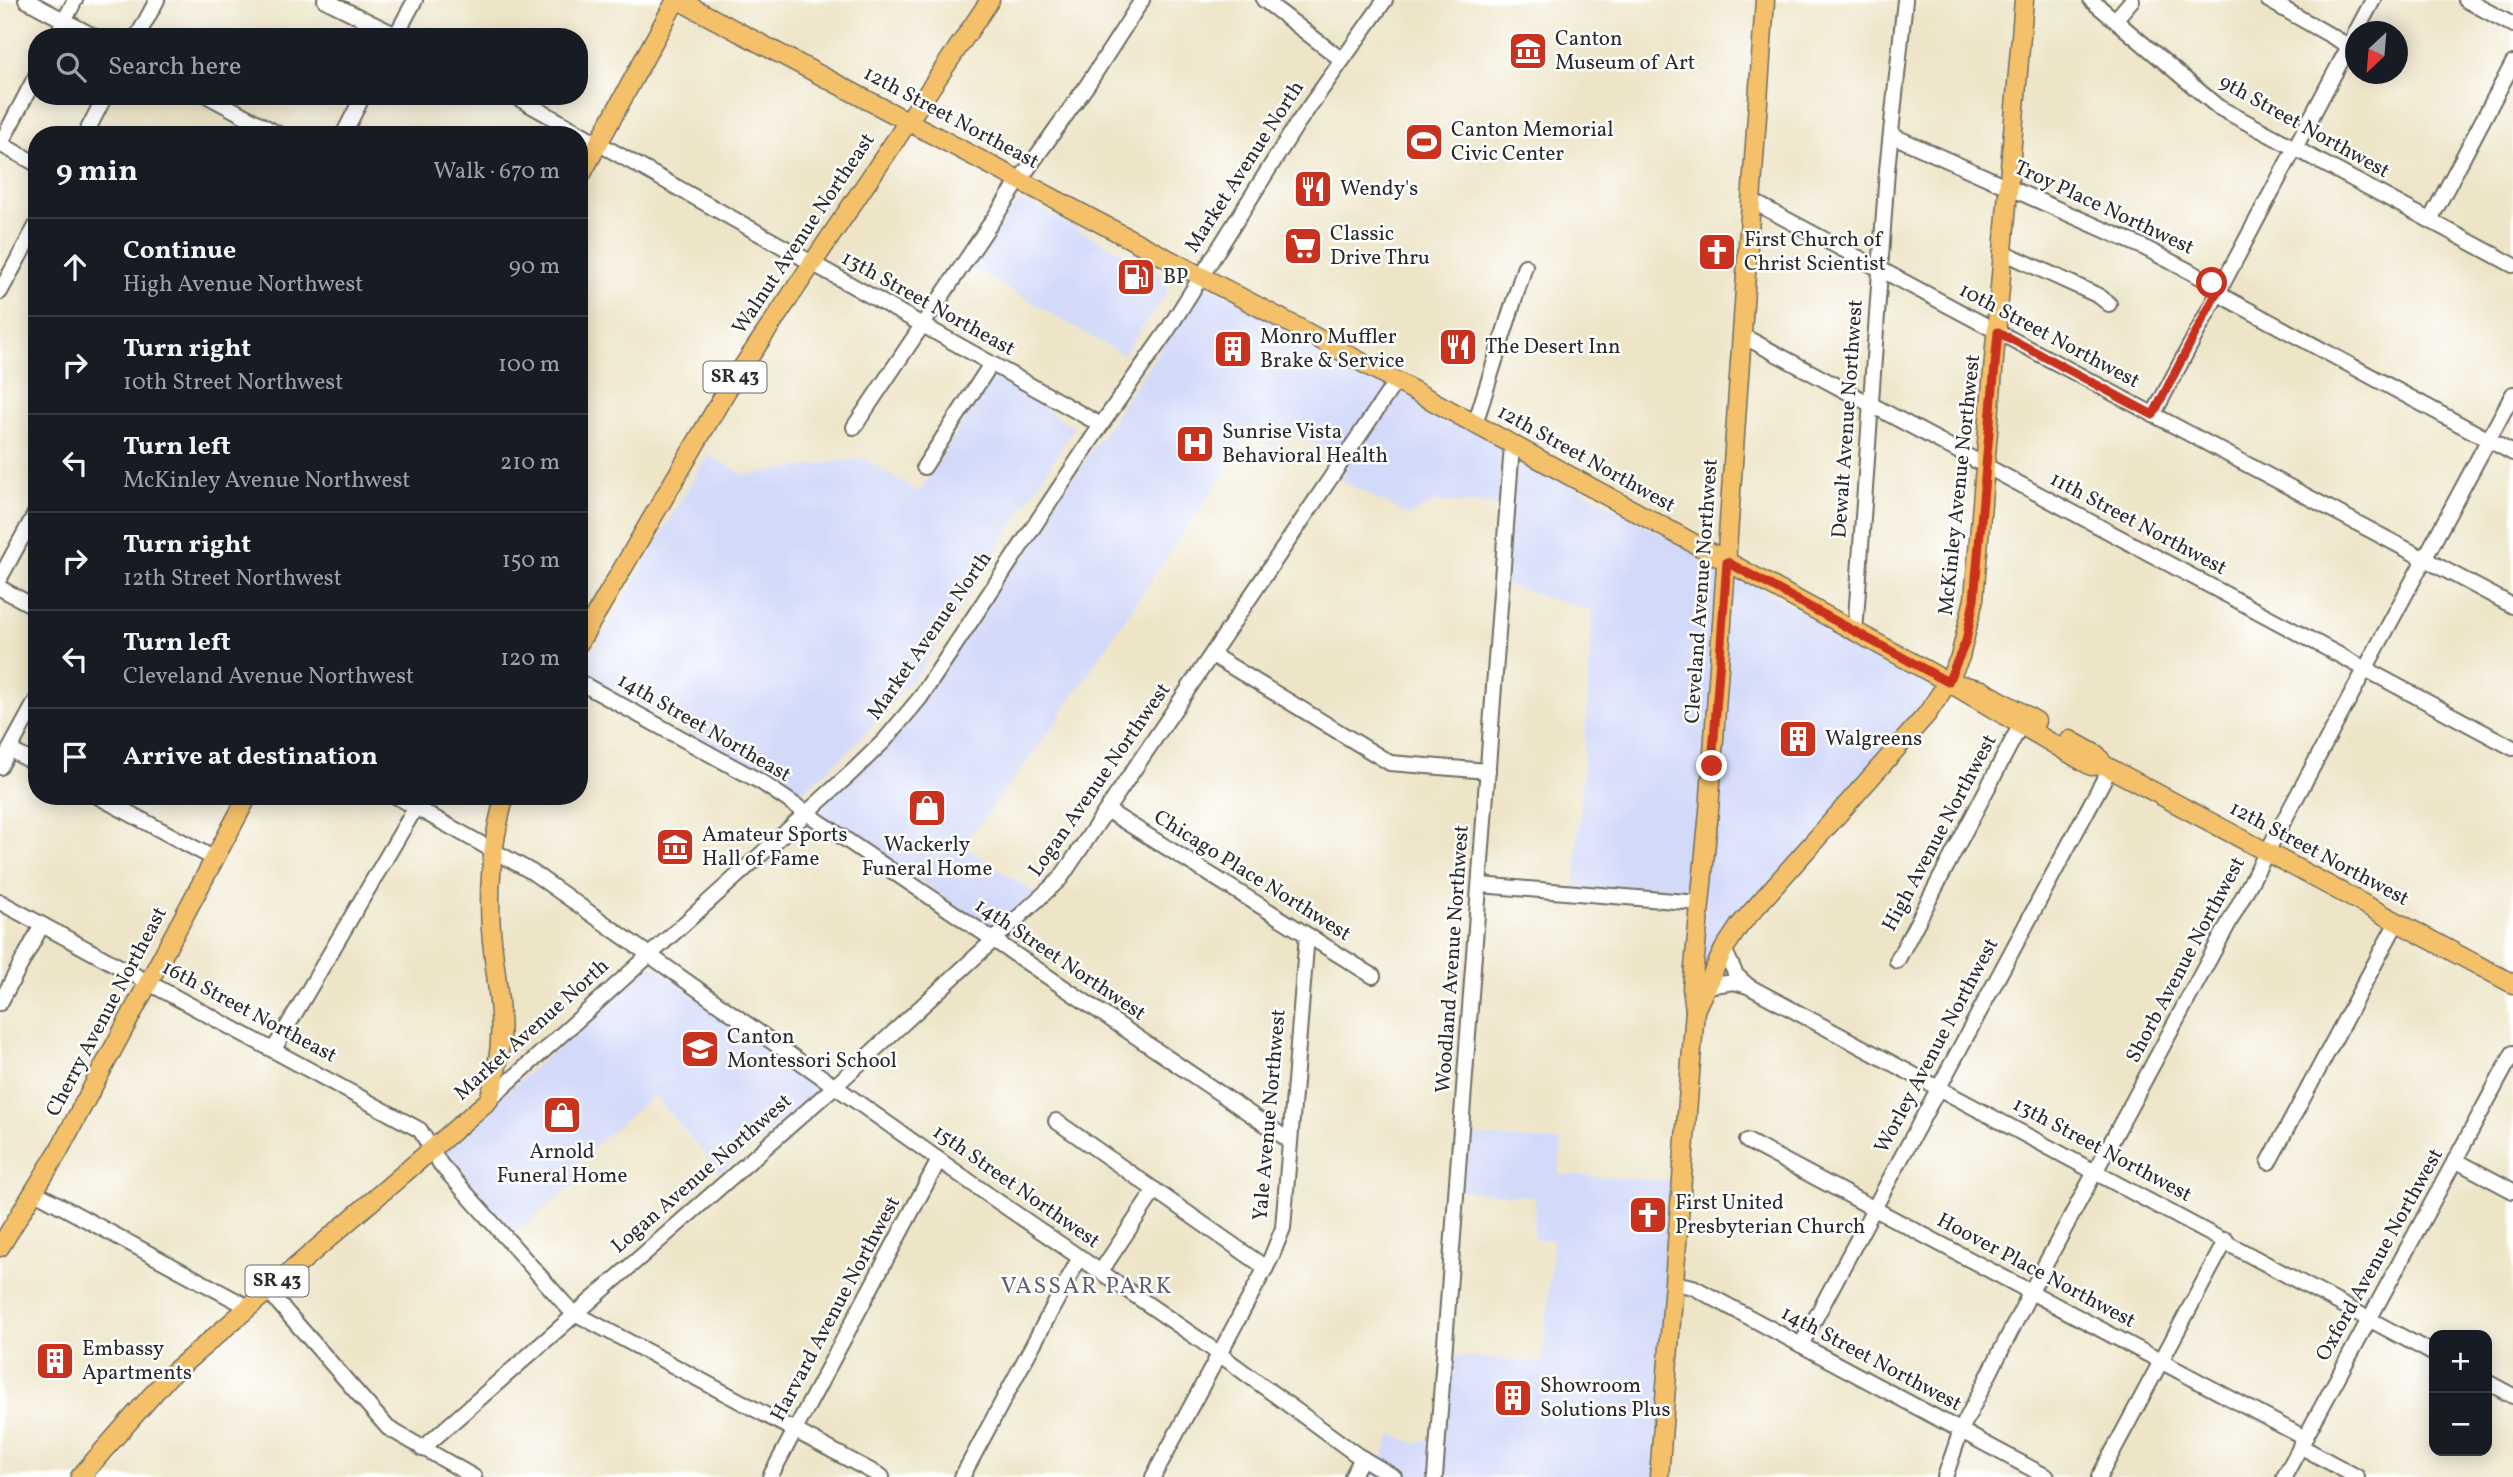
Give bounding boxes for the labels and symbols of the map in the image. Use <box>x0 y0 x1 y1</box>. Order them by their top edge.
north arrow <box>2345 21 2408 84</box>
place label: Canton Museum of Art <box>1555 25 1695 78</box>
museum icon: Canton Museum of Art <box>1507 30 1549 72</box>
street label: 12th Street Northeast <box>858 59 1044 177</box>
street label: 9th Street Northwest <box>2213 68 2395 186</box>
street label: Market Avenue North <box>1178 75 1312 259</box>
place label: Canton Memorial Civic Center <box>1451 116 1613 169</box>
sports icon: Canton Memorial Civic Center <box>1403 121 1445 163</box>
street label: Walnut Avenue Northeast <box>726 127 882 341</box>
street label: Troy Place Northwest <box>2009 154 2199 262</box>
restaurant icon: Wendy's <box>1292 168 1334 210</box>
place label: Wendy's <box>1340 175 1418 204</box>
place label: Classic Drive Thru <box>1330 220 1430 273</box>
supermarket icon: Classic Drive Thru <box>1282 225 1324 267</box>
place label: First Church of Christ Scientist <box>1744 226 1886 279</box>
church icon: First Church of Christ Scientist <box>1696 231 1738 273</box>
street label: 13th Street Northeast <box>836 244 1020 364</box>
fuel station icon: BP <box>1115 256 1157 298</box>
place label: BP <box>1163 263 1188 292</box>
route start <box>2196 267 2227 298</box>
street label: 10th Street Northwest <box>1953 276 2145 396</box>
street label: Dewalt Avenue Northwest <box>1825 299 1871 539</box>
place label: Monro Muffler Brake & Service <box>1260 323 1405 376</box>
restaurant icon: The Desert Inn <box>1437 326 1479 368</box>
building icon: Monro Muffler Brake & Service <box>1212 328 1254 370</box>
place label: The Desert Inn <box>1485 333 1621 362</box>
street label: McKinley Avenue Northwest <box>1932 353 1988 617</box>
road number: SR 43 <box>704 362 766 392</box>
street label: 12th Street Northwest <box>1492 398 1680 520</box>
place label: Sunrise Vista Behavioral Health <box>1222 418 1388 471</box>
hospital icon: Sunrise Vista Behavioral Health <box>1174 423 1216 465</box>
street label: Cleveland Avenue Northwest <box>1678 457 1726 725</box>
street label: 11th Street Northwest <box>2044 465 2232 583</box>
street label: Market Avenue North <box>861 546 999 726</box>
street label: 14th Street Northeast <box>612 666 796 790</box>
street label: Logan Avenue Northwest <box>1022 677 1178 883</box>
building icon: Walgreens <box>1777 718 1819 760</box>
place label: Walgreens <box>1825 725 1922 754</box>
street label: High Avenue Northwest <box>1876 729 2004 937</box>
route end <box>1696 750 1727 781</box>
shop icon: Wackerly Funeral Home <box>906 787 948 829</box>
street label: 12th Street Northwest <box>2224 794 2414 914</box>
street label: Chicago Place Northwest <box>1148 803 1356 949</box>
place label: Amateur Sports Hall of Fame <box>702 821 847 874</box>
street label: Woodland Avenue Northwest <box>1429 824 1477 1094</box>
museum icon: Amateur Sports Hall of Fame <box>654 826 696 868</box>
place label: Wackerly Funeral Home <box>862 831 992 884</box>
street label: Shorb Avenue Northwest <box>2119 852 2253 1068</box>
street label: 14th Street Northwest <box>969 892 1151 1028</box>
street label: Cherry Avenue Northeast <box>39 902 175 1122</box>
street label: Worley Avenue Northwest <box>1868 933 2006 1159</box>
street label: Market Avenue North <box>448 952 616 1108</box>
street label: 16th Street Northeast <box>156 954 342 1070</box>
street label: Yale Avenue Northwest <box>1246 1008 1294 1222</box>
place label: Canton Montessori School <box>727 1023 897 1076</box>
school or university icon: Canton Montessori School <box>679 1028 721 1070</box>
street label: Logan Avenue Northwest <box>605 1087 799 1261</box>
street label: 13th Street Northwest <box>2007 1090 2197 1210</box>
shop icon: Arnold Funeral Home <box>541 1094 583 1136</box>
street label: 15th Street Northwest <box>926 1118 1106 1256</box>
place label: Arnold Funeral Home <box>497 1138 627 1191</box>
street label: Oxford Avenue Northwest <box>2309 1143 2451 1367</box>
place label: First United Presbyterian Church <box>1675 1189 1865 1242</box>
street label: Harvard Avenue Northwest <box>764 1191 908 1427</box>
church icon: First United Presbyterian Church <box>1627 1194 1669 1236</box>
street label: Hoover Place Northwest <box>1932 1206 2140 1336</box>
road number: SR 43 <box>246 1266 308 1296</box>
district label: VASSAR PARK <box>1001 1271 1173 1303</box>
street label: 14th Street Northwest <box>1775 1299 1967 1419</box>
place label: Embassy Apartments <box>82 1335 192 1388</box>
building icon: Embassy Apartments <box>34 1340 76 1382</box>
place label: Showroom Solutions Plus <box>1540 1372 1671 1425</box>
building icon: Showroom Solutions Plus <box>1492 1377 1534 1419</box>

